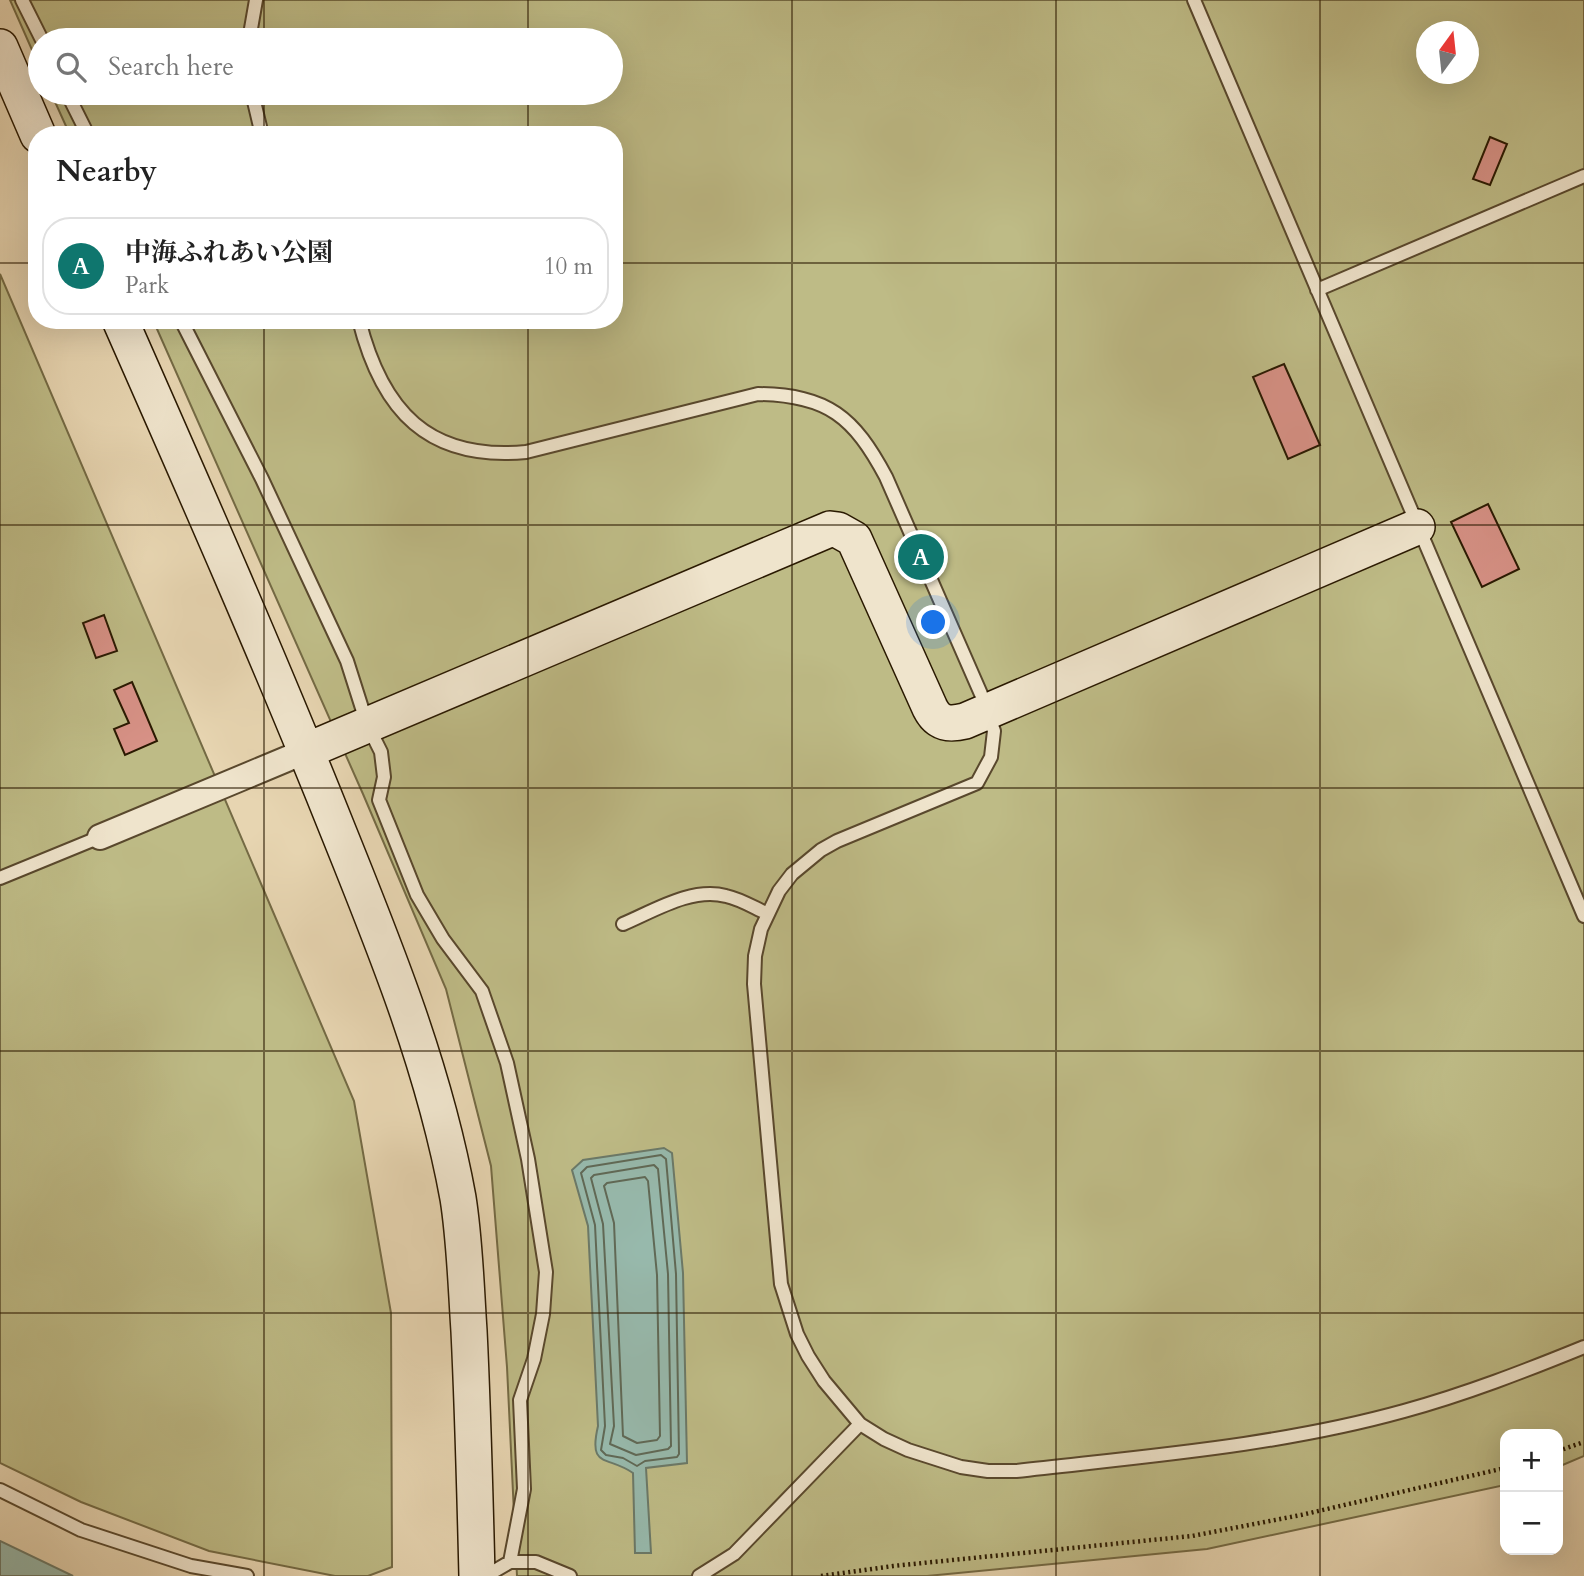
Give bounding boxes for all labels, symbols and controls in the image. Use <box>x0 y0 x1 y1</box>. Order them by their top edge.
north arrow <box>1416 21 1479 84</box>
search box <box>28 28 623 105</box>
icon: search <box>52 48 90 86</box>
text: Search here <box>108 49 234 84</box>
text: Nearby <box>56 151 157 192</box>
text: 中海ふれあい公園 <box>125 235 333 270</box>
text: A <box>72 251 90 282</box>
text: 10 m <box>544 251 593 282</box>
text: Park <box>125 270 169 301</box>
pin: A <box>898 531 944 583</box>
your location <box>916 605 950 639</box>
map controls <box>1500 1429 1563 1555</box>
button: + <box>1500 1429 1563 1492</box>
button: − <box>1500 1492 1563 1555</box>

